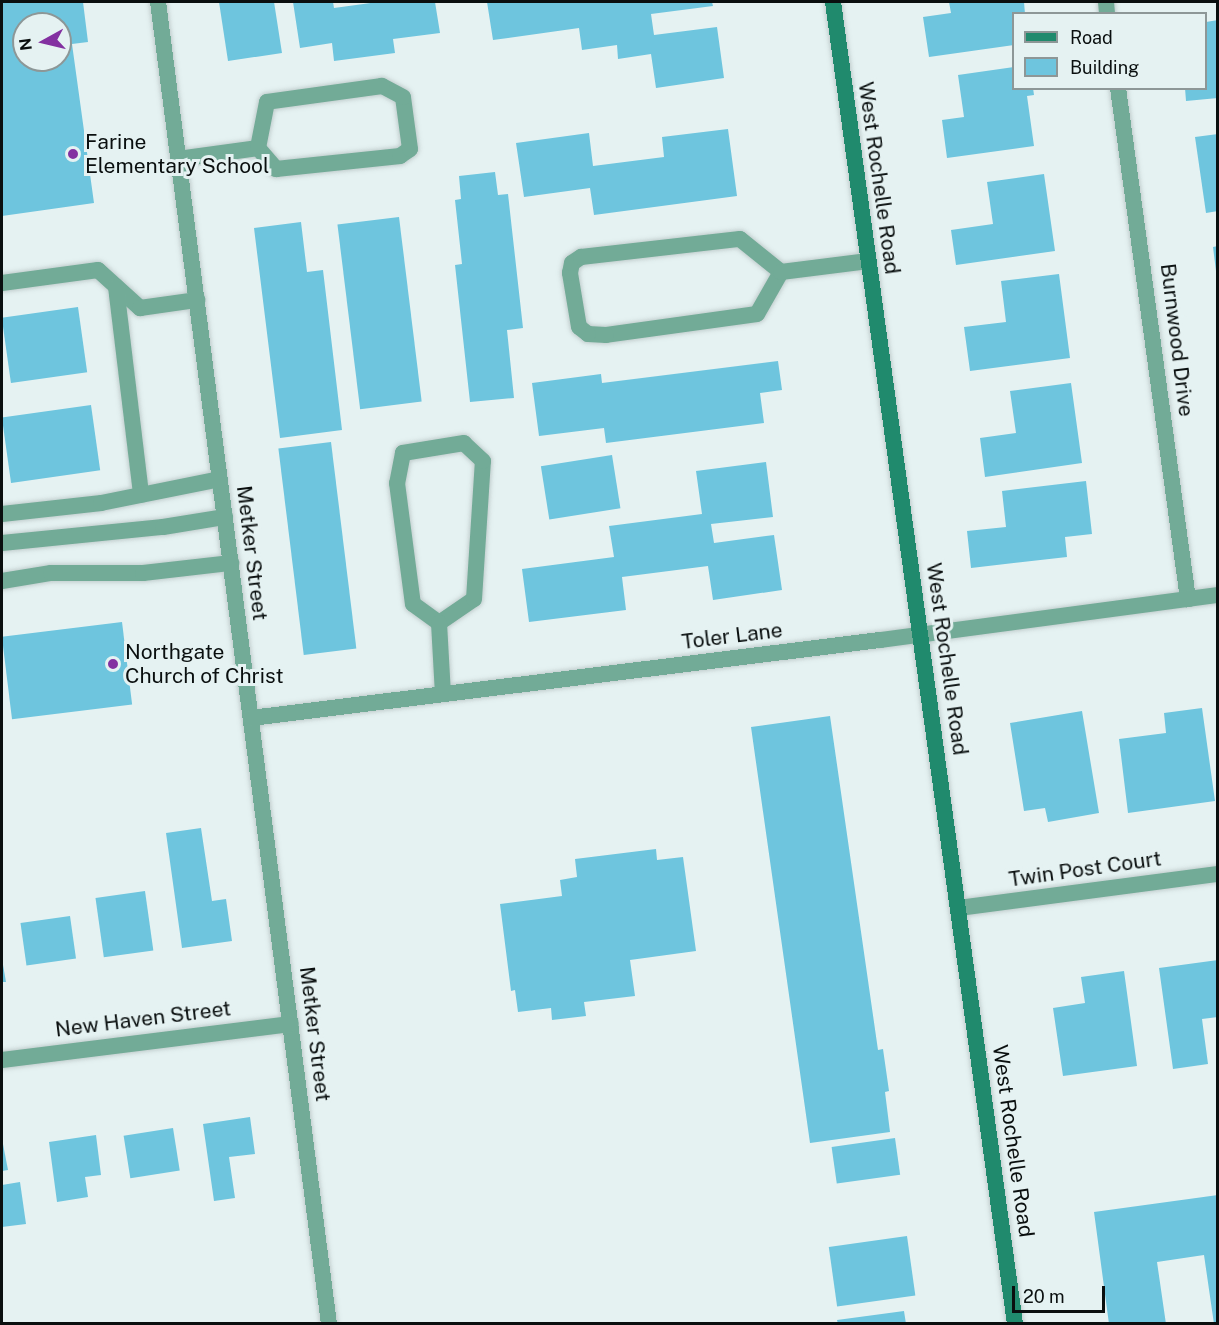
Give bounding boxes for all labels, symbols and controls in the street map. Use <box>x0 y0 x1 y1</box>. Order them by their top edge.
north arrow <box>12 12 72 72</box>
legend <box>1012 12 1207 90</box>
text: Road <box>1070 27 1113 48</box>
text: N <box>15 37 36 52</box>
text: Building <box>1070 57 1139 78</box>
street label: West Rochelle Road <box>853 80 905 276</box>
place label: Farine Elementary School <box>85 129 269 179</box>
marker: Farine Elementary School <box>66 147 80 161</box>
street label: Burnwood Drive <box>1155 262 1199 418</box>
street label: Metker Street <box>231 484 273 622</box>
street label: West Rochelle Road <box>921 561 973 757</box>
street label: Toler Lane <box>680 617 784 655</box>
place label: Northgate Church of Christ <box>125 639 284 689</box>
marker: Northgate Church of Christ <box>106 657 120 671</box>
street label: Twin Post Court <box>1007 846 1163 892</box>
street label: Metker Street <box>294 965 336 1103</box>
street label: New Haven Street <box>54 996 232 1042</box>
street label: West Rochelle Road <box>987 1043 1039 1239</box>
scale bar <box>1015 1274 1108 1312</box>
text: 20 m <box>1023 1286 1065 1307</box>

